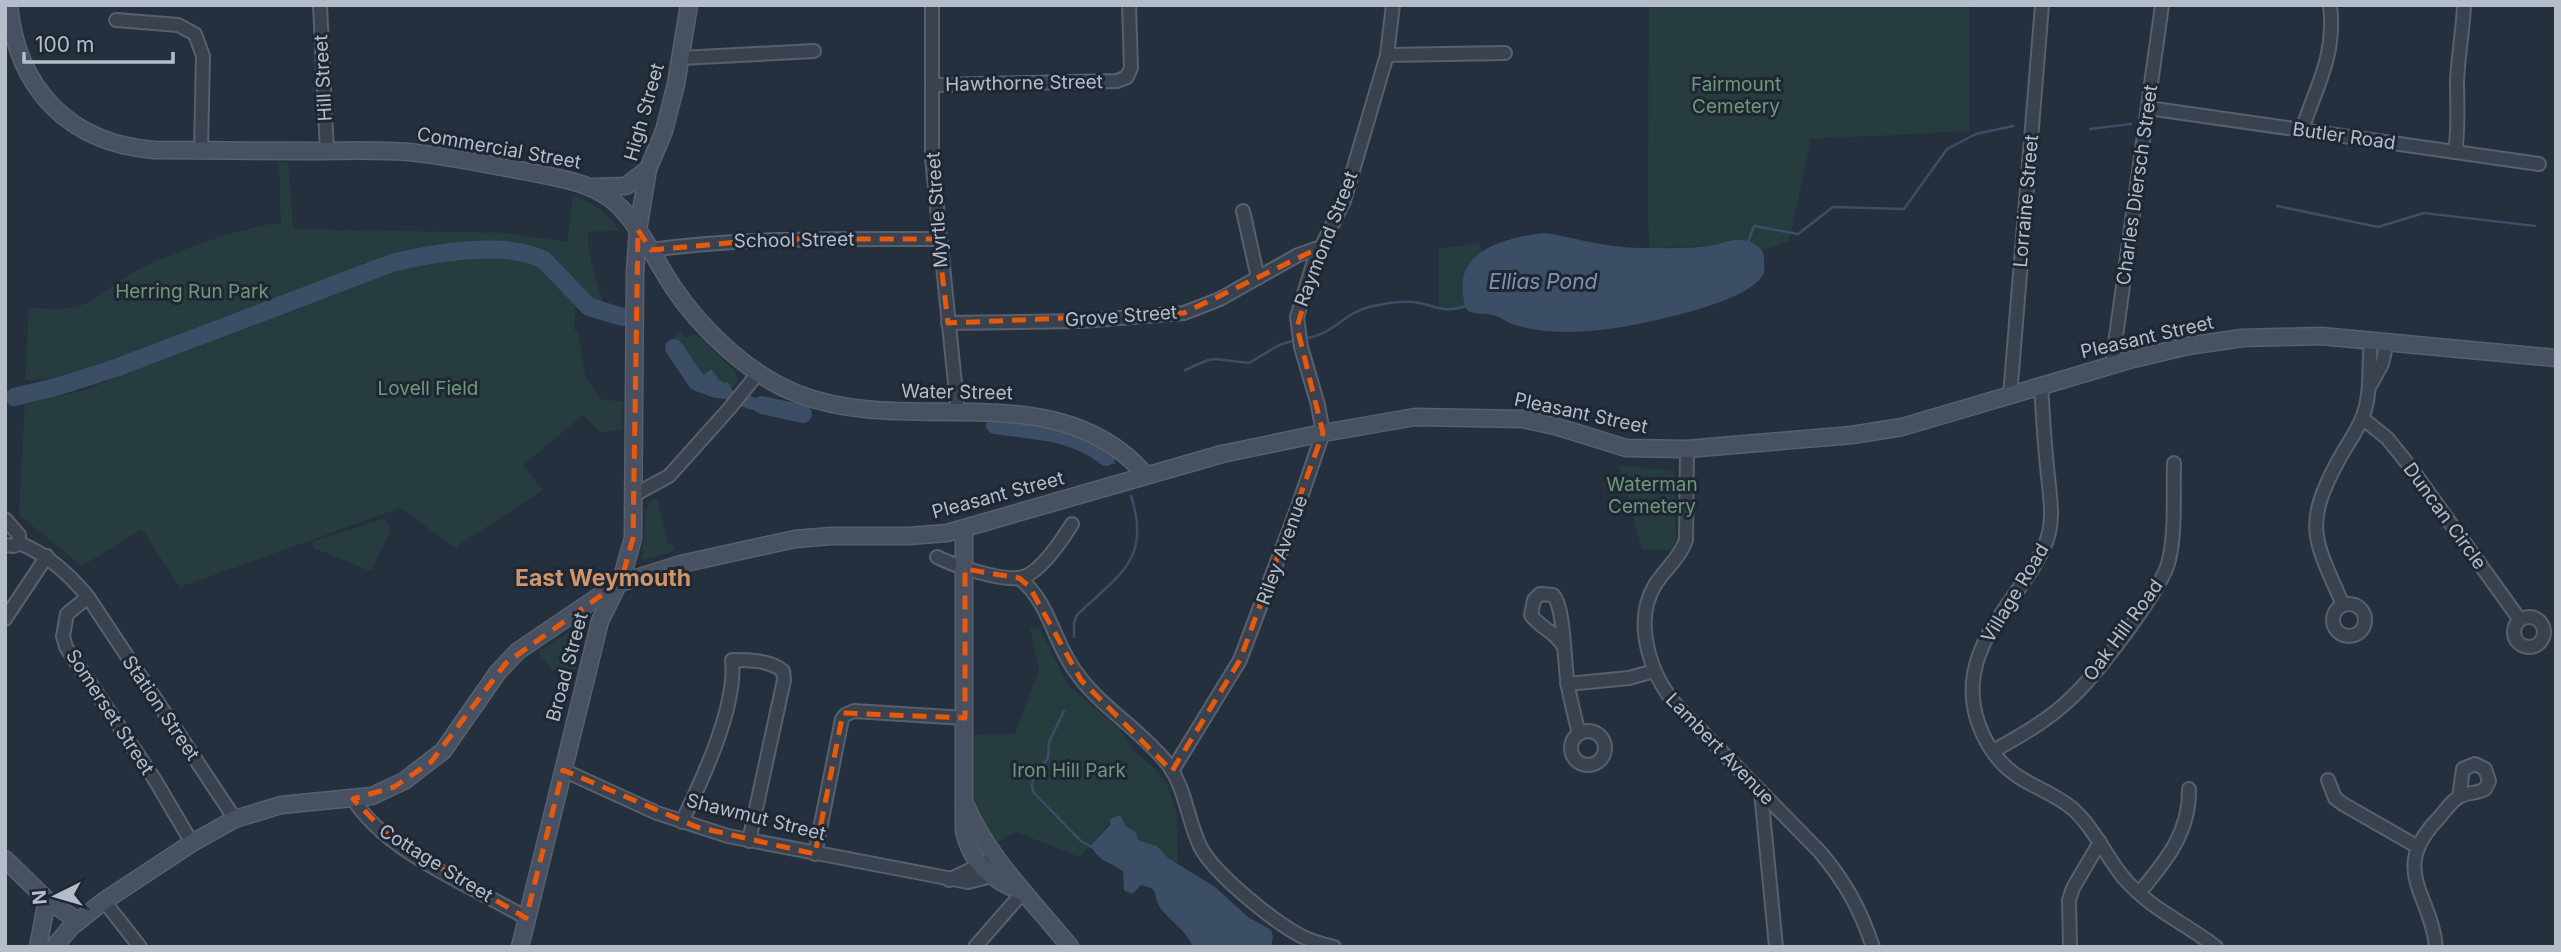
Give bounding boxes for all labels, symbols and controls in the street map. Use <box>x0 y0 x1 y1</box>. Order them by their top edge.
scale bar <box>24 21 173 65</box>
text: 100 m <box>35 32 94 57</box>
street label: Hill Street <box>309 34 337 122</box>
street label: High Street <box>619 60 669 164</box>
street label: Hawthorne Street <box>945 70 1103 96</box>
park label: Fairmount Cemetery <box>1691 73 1781 118</box>
street label: Charles Diersch Street <box>2112 83 2162 287</box>
street label: Butler Road <box>2291 117 2397 155</box>
street label: Commercial Street <box>415 122 583 174</box>
street label: Lorraine Street <box>2009 134 2043 268</box>
street label: Myrtle Street <box>921 151 953 269</box>
street label: Raymond Street <box>1290 168 1362 310</box>
street label: School Street <box>733 227 855 253</box>
water label: Ellias Pond <box>1489 269 1598 294</box>
park label: Herring Run Park <box>115 280 269 303</box>
street label: Grove Street <box>1064 301 1178 331</box>
street label: Pleasant Street <box>2078 311 2216 363</box>
park label: Lovell Field <box>378 377 478 400</box>
street label: Water Street <box>901 380 1013 404</box>
street label: Pleasant Street <box>1512 388 1650 438</box>
street label: Duncan Circle <box>2399 458 2491 574</box>
street label: Pleasant Street <box>929 466 1067 524</box>
park label: Waterman Cemetery <box>1606 473 1698 518</box>
street label: Riley Avenue <box>1252 492 1312 608</box>
street label: Village Road <box>1976 539 2054 647</box>
district label: East Weymouth <box>515 564 691 592</box>
street label: Oak Hill Road <box>2078 575 2168 685</box>
street label: Broad Street <box>541 610 593 724</box>
street label: Somerset Street <box>61 645 159 779</box>
street label: Station Street <box>117 651 205 765</box>
street label: Lambert Avenue <box>1661 688 1779 810</box>
park label: Iron Hill Park <box>1012 759 1126 782</box>
street label: Shawmut Street <box>684 789 828 845</box>
street label: Cottage Street <box>375 819 497 907</box>
north arrow <box>21 861 91 931</box>
text: N <box>27 889 52 906</box>

